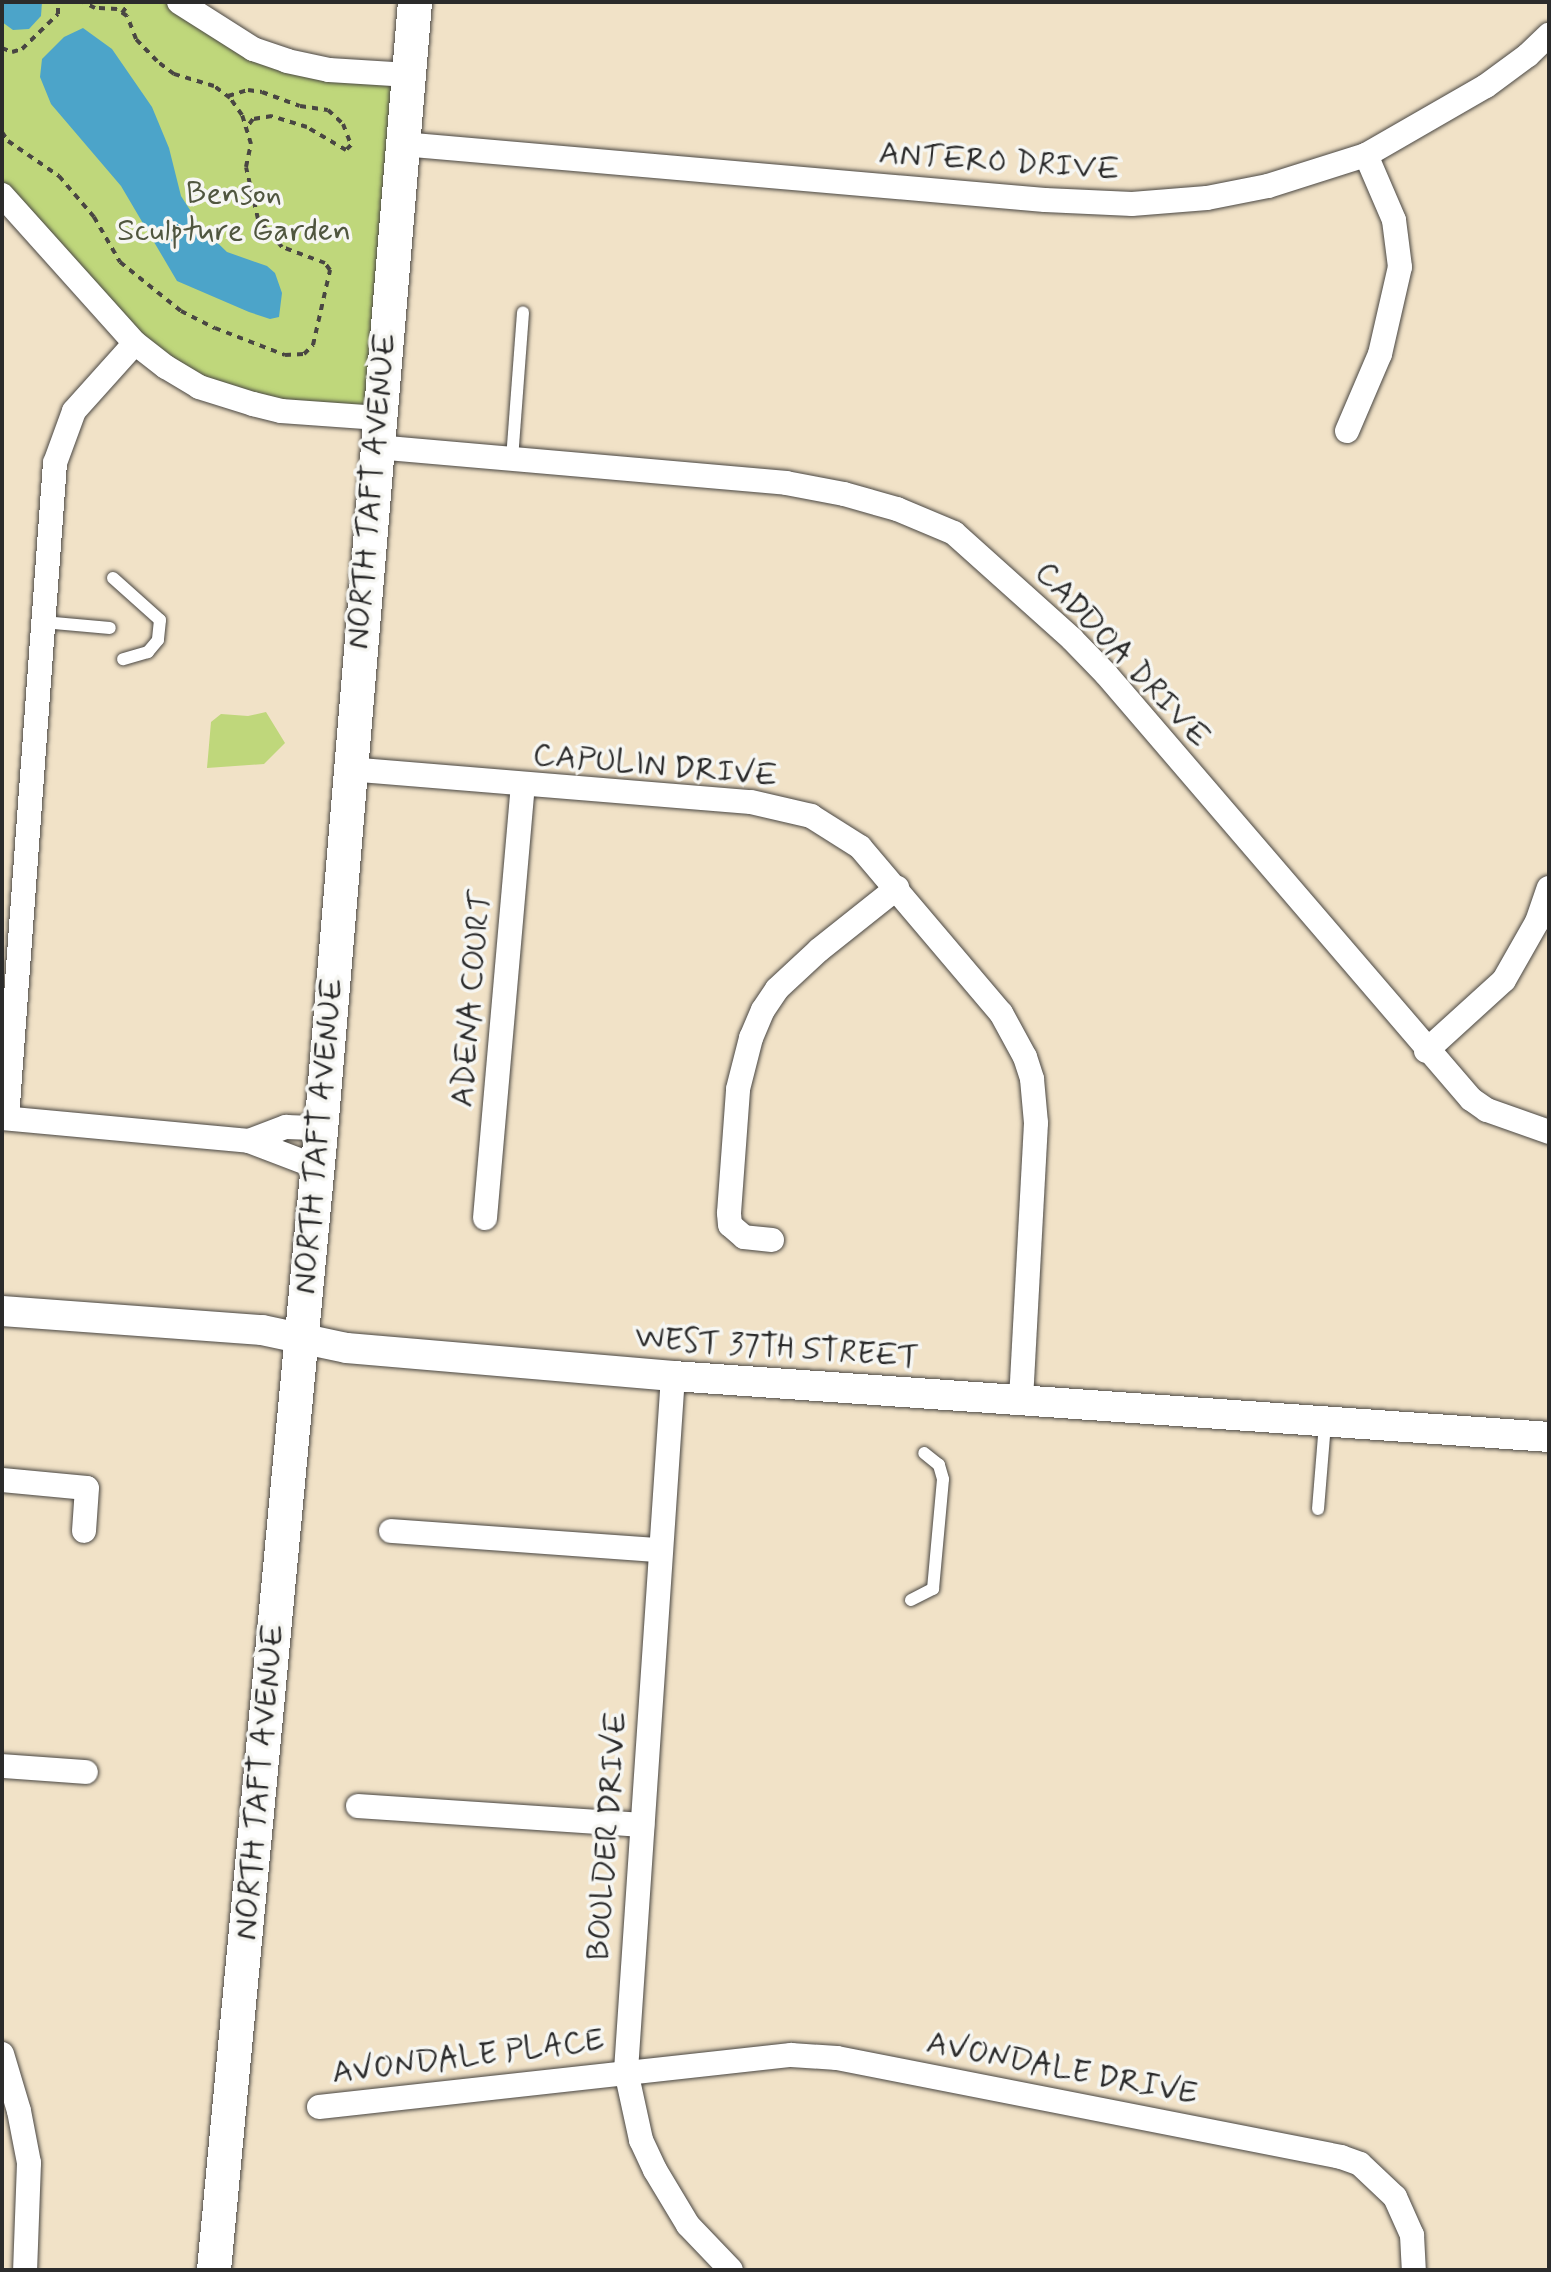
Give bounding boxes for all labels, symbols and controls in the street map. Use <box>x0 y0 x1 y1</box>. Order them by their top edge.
street label: ANTERO DRIVE <box>878 134 1120 190</box>
park label: Benson Sculpture Garden <box>118 176 350 251</box>
street label: NORTH TAFT AVENUE <box>339 331 405 651</box>
street label: CADDOA DRIVE <box>1026 554 1218 756</box>
street label: CAPULIN DRIVE <box>531 736 779 796</box>
street label: ADENA COURT <box>443 889 501 1109</box>
street label: NORTH TAFT AVENUE <box>286 976 352 1296</box>
street label: WEST 37TH STREET <box>632 1319 922 1377</box>
street label: NORTH TAFT AVENUE <box>227 1622 293 1942</box>
street label: BOULDER DRIVE <box>580 1710 636 1962</box>
street label: AVONDALE PLACE <box>329 2021 607 2093</box>
street label: AVONDALE DRIVE <box>922 2024 1202 2114</box>

